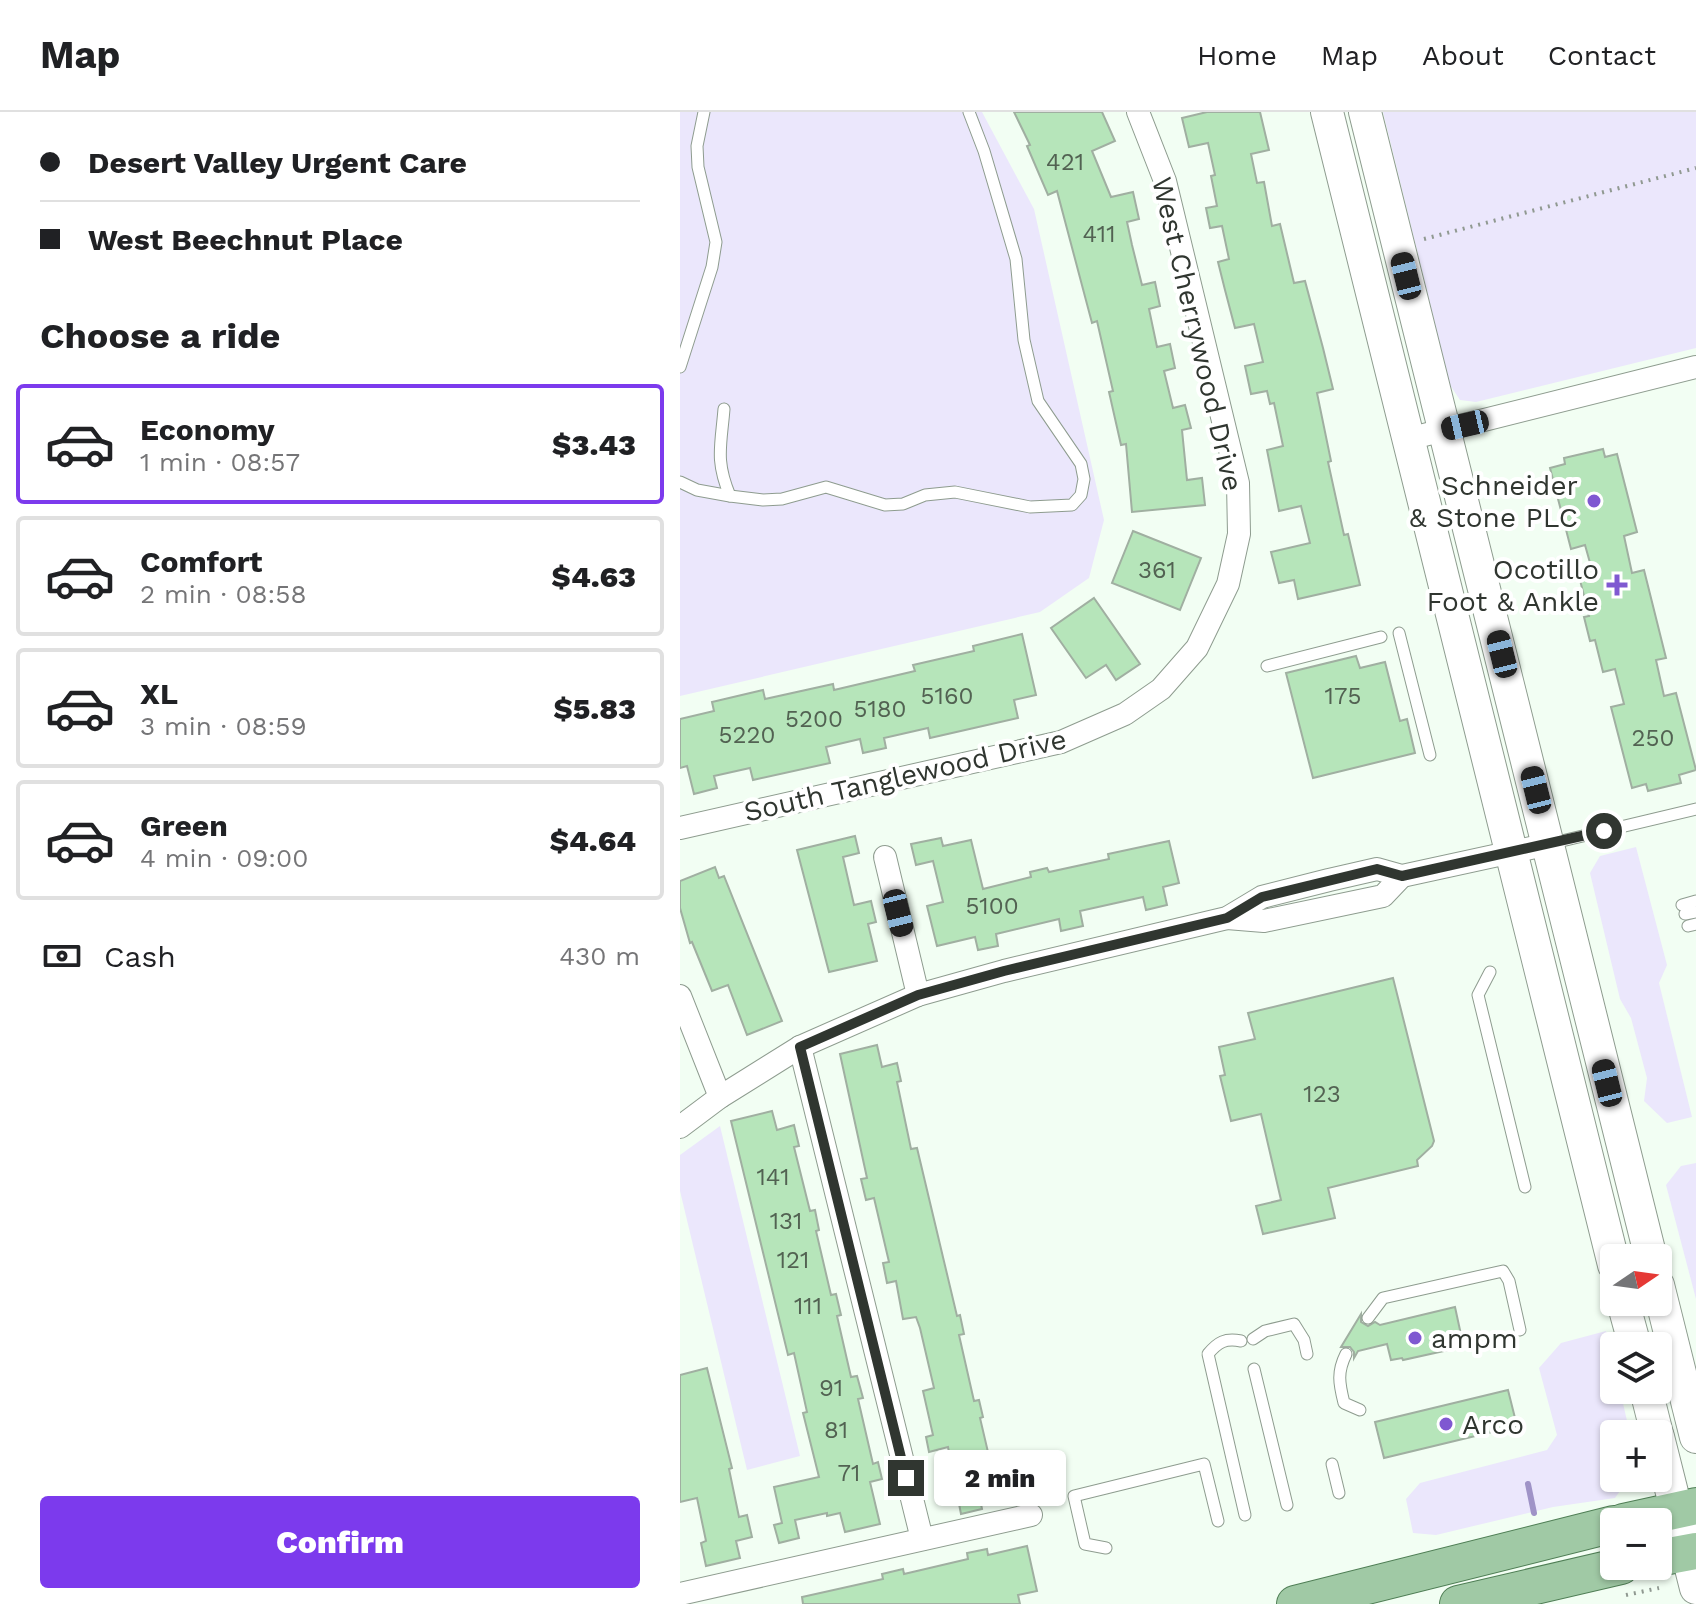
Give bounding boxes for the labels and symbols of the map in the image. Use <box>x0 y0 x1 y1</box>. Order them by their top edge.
house number: 421 <box>1046 148 1084 176</box>
street label: West Cherrywood Drive <box>1145 174 1250 494</box>
house number: 411 <box>1083 220 1116 248</box>
car <box>1389 250 1423 302</box>
car <box>1439 408 1491 442</box>
place label: Schneider & Stone PLC <box>1409 469 1578 534</box>
marker: Schneider & Stone PLC <box>1585 492 1603 510</box>
place label: Ocotillo Foot & Ankle <box>1427 553 1599 618</box>
house number: 361 <box>1138 556 1176 584</box>
marker: Ocotillo Foot & Ankle <box>1606 574 1628 596</box>
car <box>1485 628 1519 680</box>
house number: 5160 <box>921 682 973 710</box>
house number: 175 <box>1325 682 1361 710</box>
house number: 5180 <box>853 695 907 723</box>
house number: 5200 <box>785 705 843 733</box>
house number: 5220 <box>719 721 775 749</box>
street label: South Tanglewood Drive <box>741 722 1069 829</box>
house number: 250 <box>1632 724 1674 752</box>
car <box>1519 764 1553 816</box>
route start <box>1586 813 1622 849</box>
car <box>881 887 915 939</box>
house number: 5100 <box>965 892 1019 920</box>
car <box>1590 1057 1624 1109</box>
house number: 123 <box>1303 1080 1341 1108</box>
house number: 141 <box>757 1163 790 1191</box>
house number: 131 <box>770 1207 802 1235</box>
north arrow <box>1600 1244 1672 1316</box>
house number: 121 <box>777 1246 809 1274</box>
house number: 111 <box>794 1292 822 1320</box>
place label: ampm <box>1431 1322 1518 1355</box>
marker: ampm <box>1406 1329 1424 1347</box>
house number: 91 <box>819 1374 843 1402</box>
place label: Arco <box>1462 1408 1524 1441</box>
marker: Arco <box>1437 1415 1455 1433</box>
house number: 81 <box>824 1416 848 1444</box>
callout: 2 min <box>934 1450 1066 1506</box>
house number: 71 <box>838 1459 860 1487</box>
route end <box>888 1460 924 1496</box>

